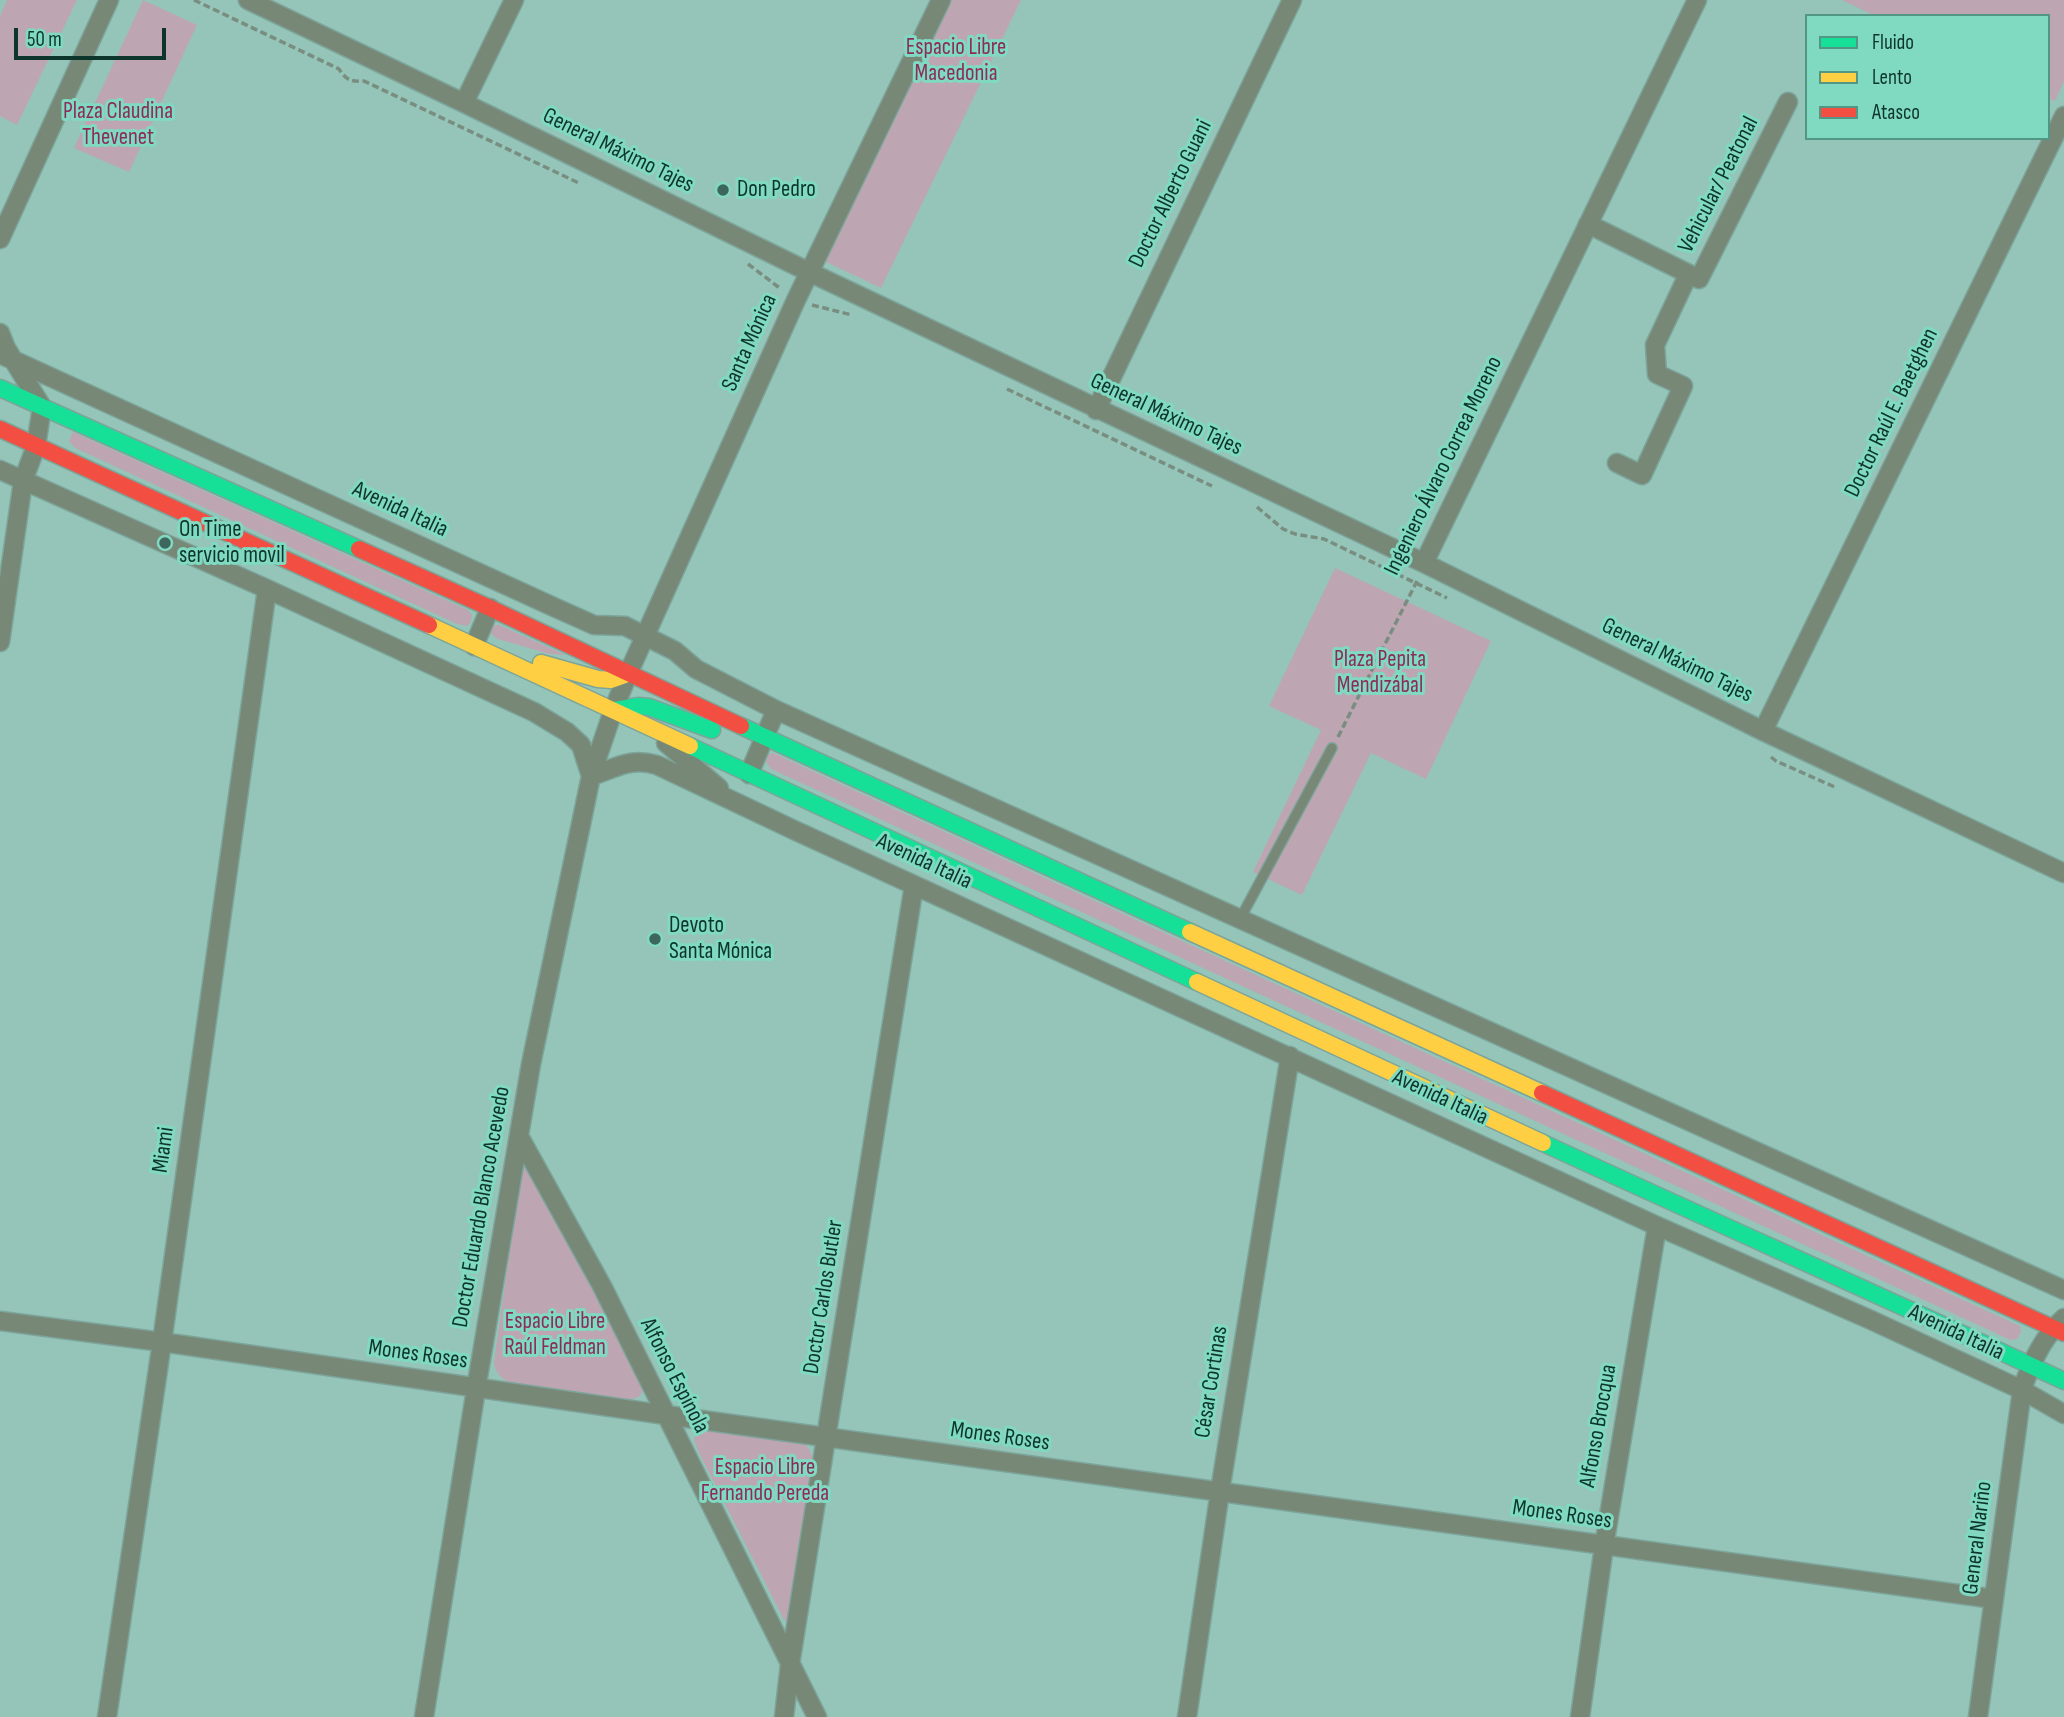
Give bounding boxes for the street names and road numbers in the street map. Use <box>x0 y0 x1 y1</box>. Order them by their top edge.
street label: General Máximo Tajes <box>538 103 698 199</box>
street label: Vehicular/ Peatonal <box>1673 112 1765 258</box>
street label: Doctor Alberto Guani <box>1123 116 1219 272</box>
street label: Santa Mónica <box>716 290 784 396</box>
street label: Doctor Raúl E. Baetghen <box>1839 324 1945 502</box>
street label: Ingeniero Álvaro Correa Moreno <box>1379 352 1509 580</box>
street label: General Máximo Tajes <box>1086 368 1246 462</box>
street label: Avenida Italia <box>348 476 452 544</box>
street label: General Máximo Tajes <box>1597 613 1757 709</box>
street label: Avenida Italia <box>872 828 976 896</box>
street label: Avenida Italia <box>1388 1064 1492 1132</box>
street label: Doctor Eduardo Blanco Acevedo <box>447 1084 517 1330</box>
street label: Miami <box>147 1125 181 1175</box>
street label: Doctor Carlos Butler <box>798 1218 850 1376</box>
street label: Avenida Italia <box>1904 1299 2008 1367</box>
street label: Alfonso Espínola <box>633 1314 715 1438</box>
street label: César Cortinas <box>1190 1324 1234 1440</box>
street label: Mones Roses <box>367 1334 469 1376</box>
street label: Alfonso Brocqua <box>1575 1362 1623 1490</box>
street label: Mones Roses <box>949 1416 1051 1458</box>
street label: General Nariño <box>1957 1480 1999 1596</box>
street label: Mones Roses <box>1511 1494 1613 1536</box>

